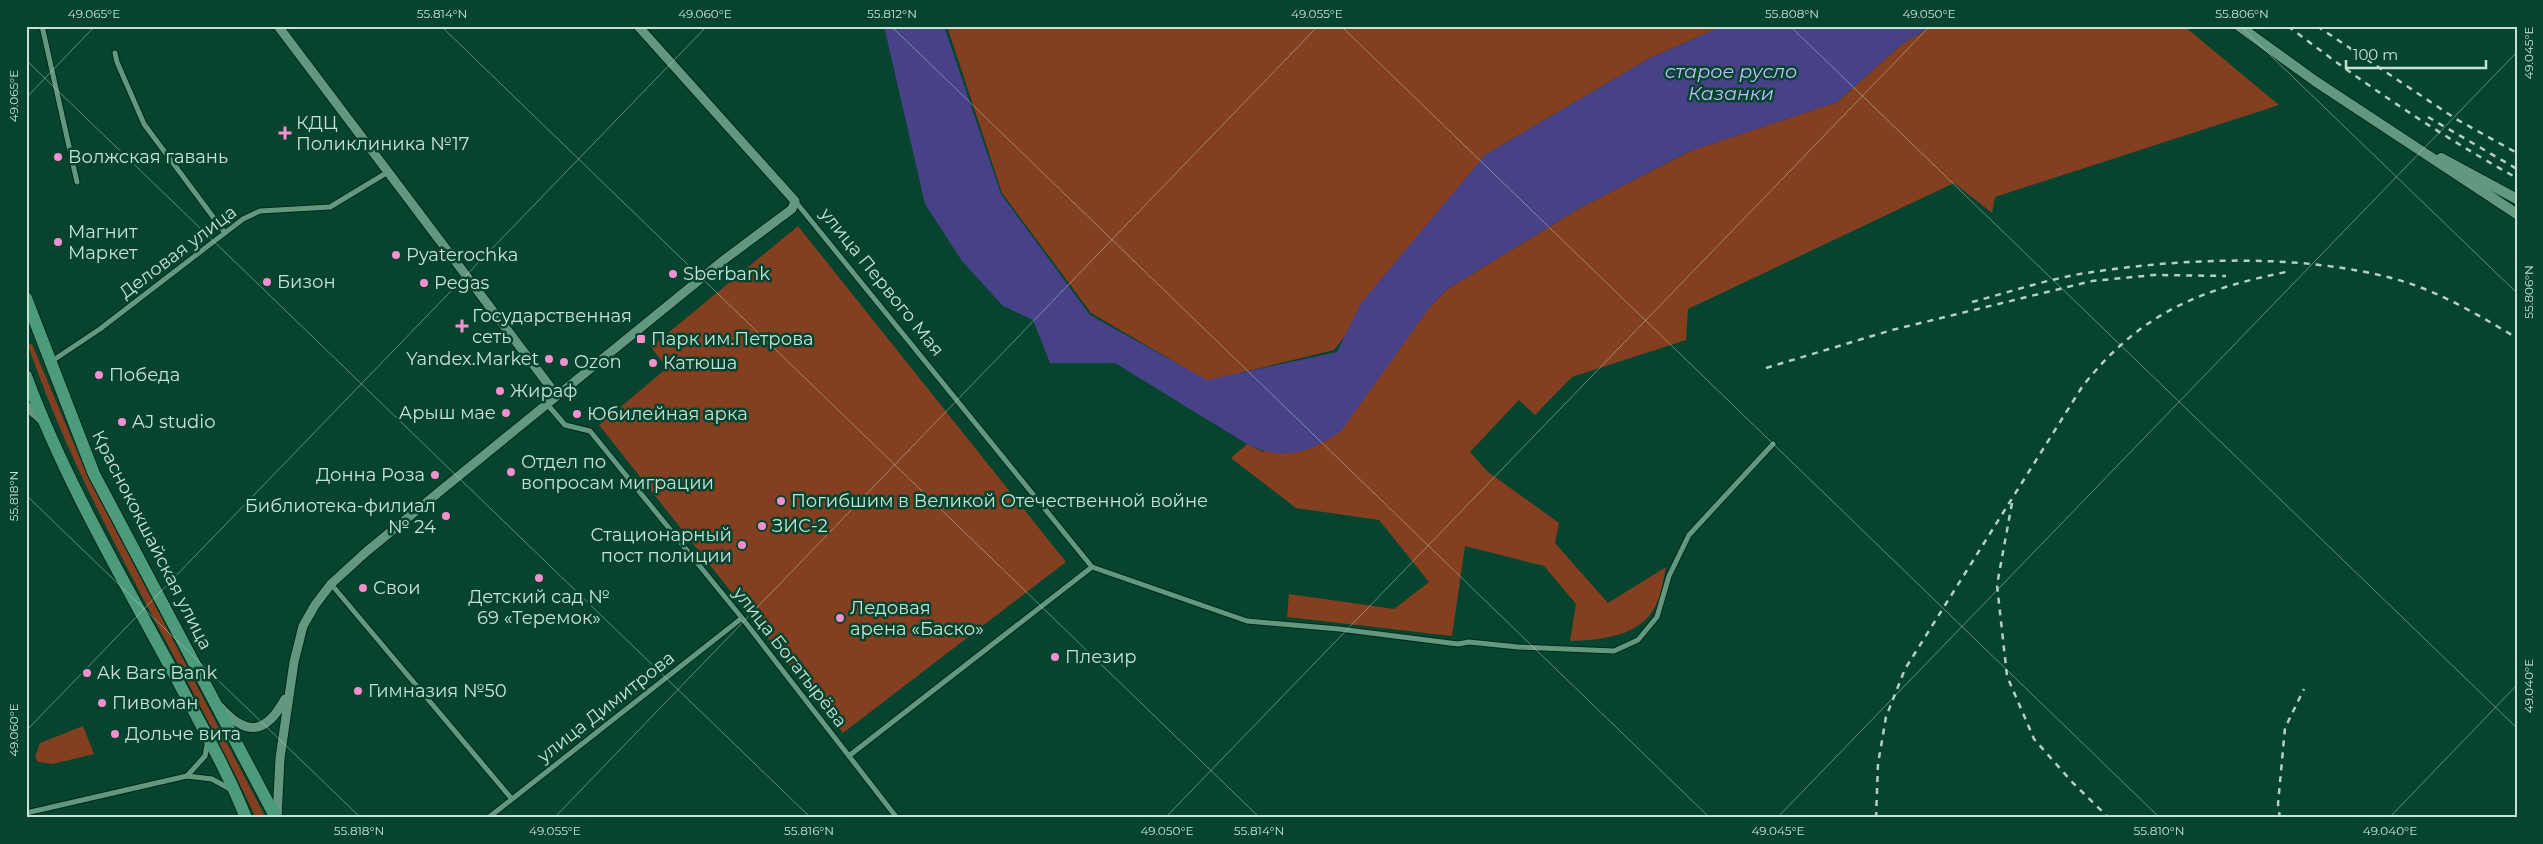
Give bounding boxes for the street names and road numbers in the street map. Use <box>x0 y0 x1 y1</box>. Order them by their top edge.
street label: Деловая улица <box>115 201 241 303</box>
street label: улица Первого Мая <box>815 203 949 361</box>
street label: Краснококшайская улица <box>87 427 217 653</box>
street label: улица Богатырёва <box>728 582 852 732</box>
street label: улица Димитрова <box>532 647 679 768</box>

